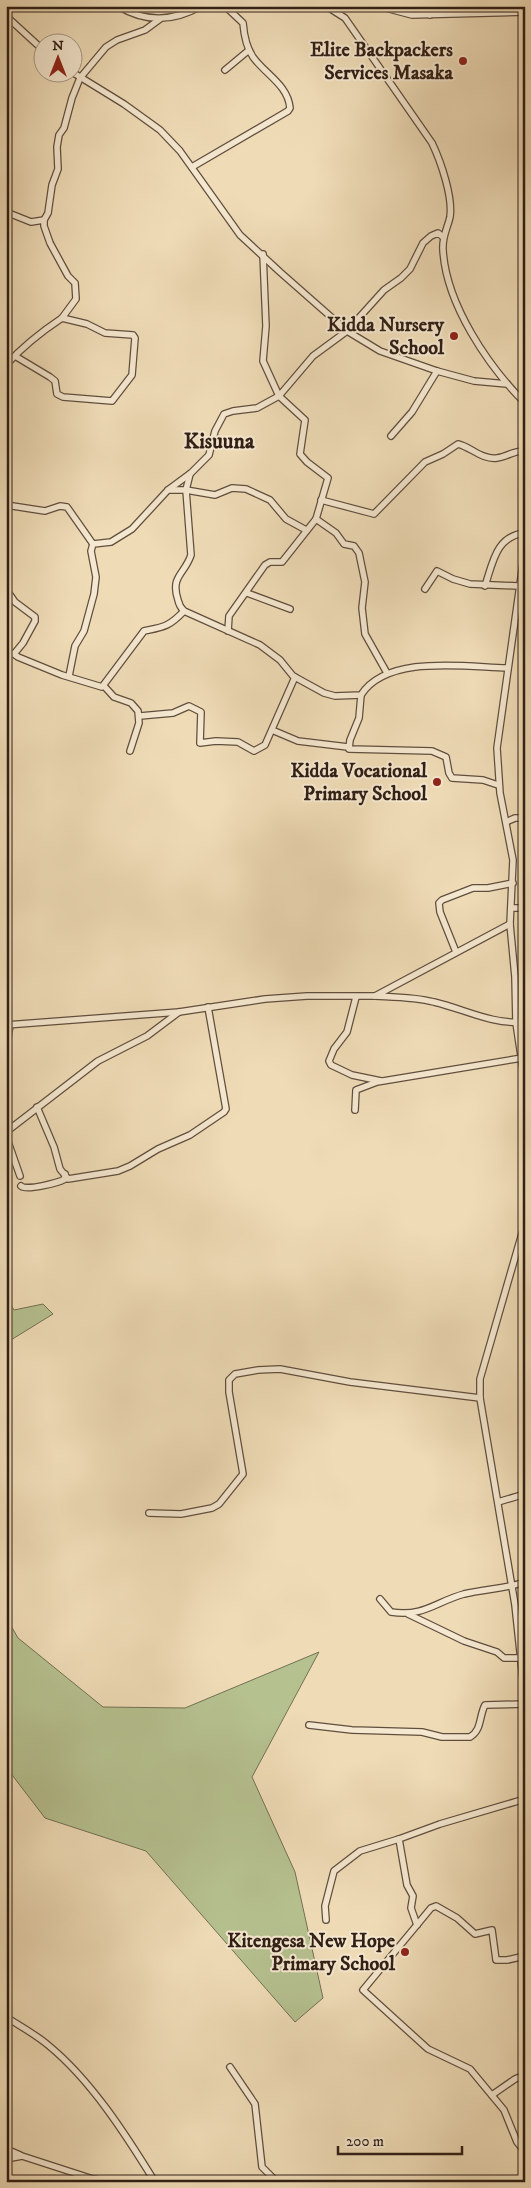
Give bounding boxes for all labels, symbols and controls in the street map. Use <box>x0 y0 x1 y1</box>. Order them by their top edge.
north arrow <box>32 32 82 82</box>
text: N <box>52 37 64 55</box>
place label: Elite Backpackers Services Masaka <box>310 38 454 86</box>
marker: Elite Backpackers Services Masaka <box>457 55 469 67</box>
place label: Kidda Nursery School <box>327 313 445 361</box>
marker: Kidda Nursery School <box>448 330 460 342</box>
district label: Kisuuna <box>184 428 255 455</box>
place label: Kidda Vocational Primary School <box>290 759 428 807</box>
marker: Kidda Vocational Primary School <box>431 776 443 788</box>
place label: Kitengesa New Hope Primary School <box>227 1929 396 1977</box>
marker: Kitengesa New Hope Primary School <box>399 1946 411 1958</box>
scale bar <box>338 2123 462 2155</box>
text: 200 m <box>346 2132 384 2151</box>

